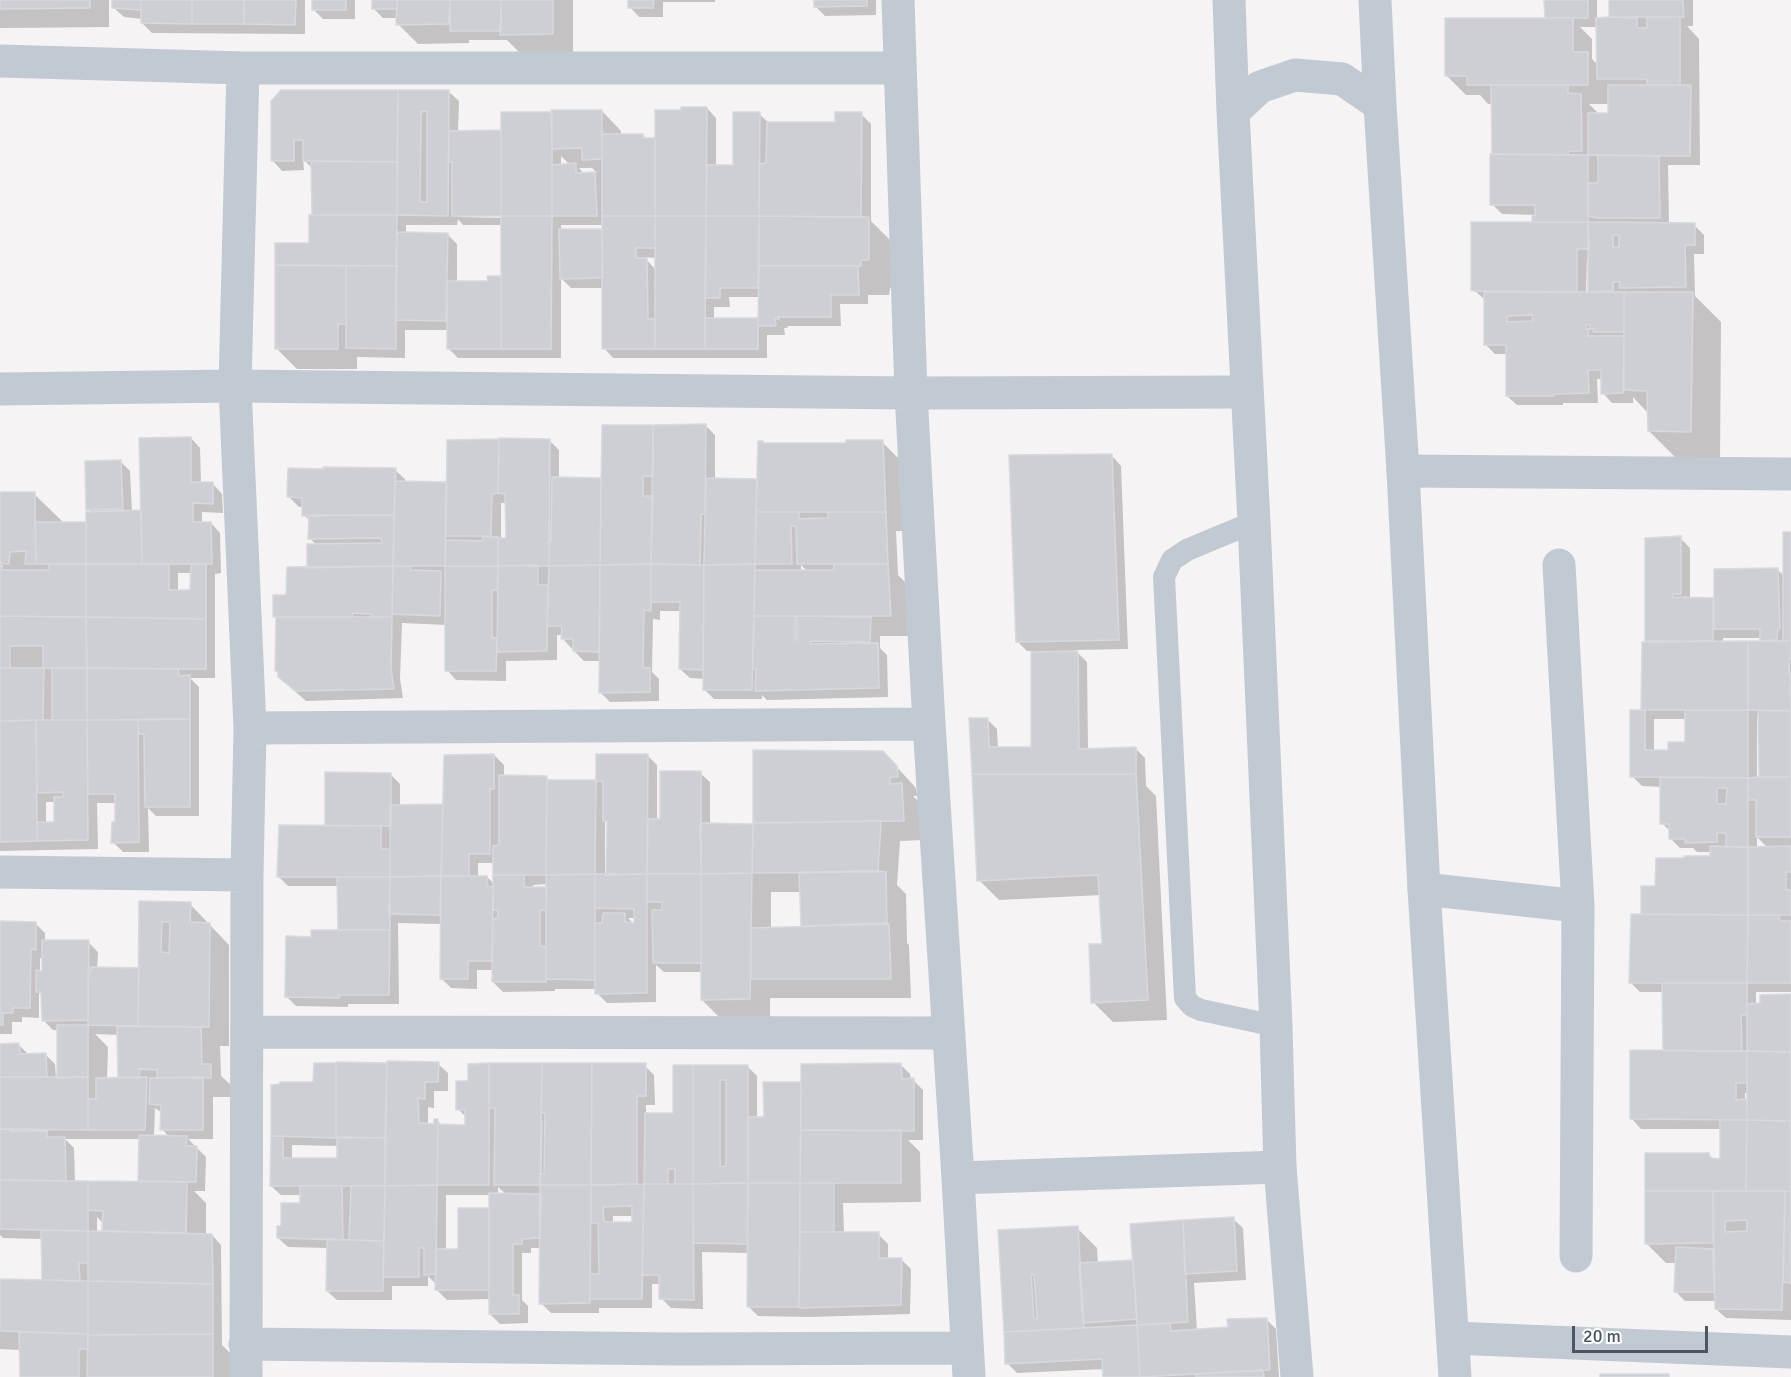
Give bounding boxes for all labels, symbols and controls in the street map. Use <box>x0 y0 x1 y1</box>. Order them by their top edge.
scale bar <box>1575 1314 1712 1352</box>
text: 20 m <box>1583 1325 1621 1347</box>

